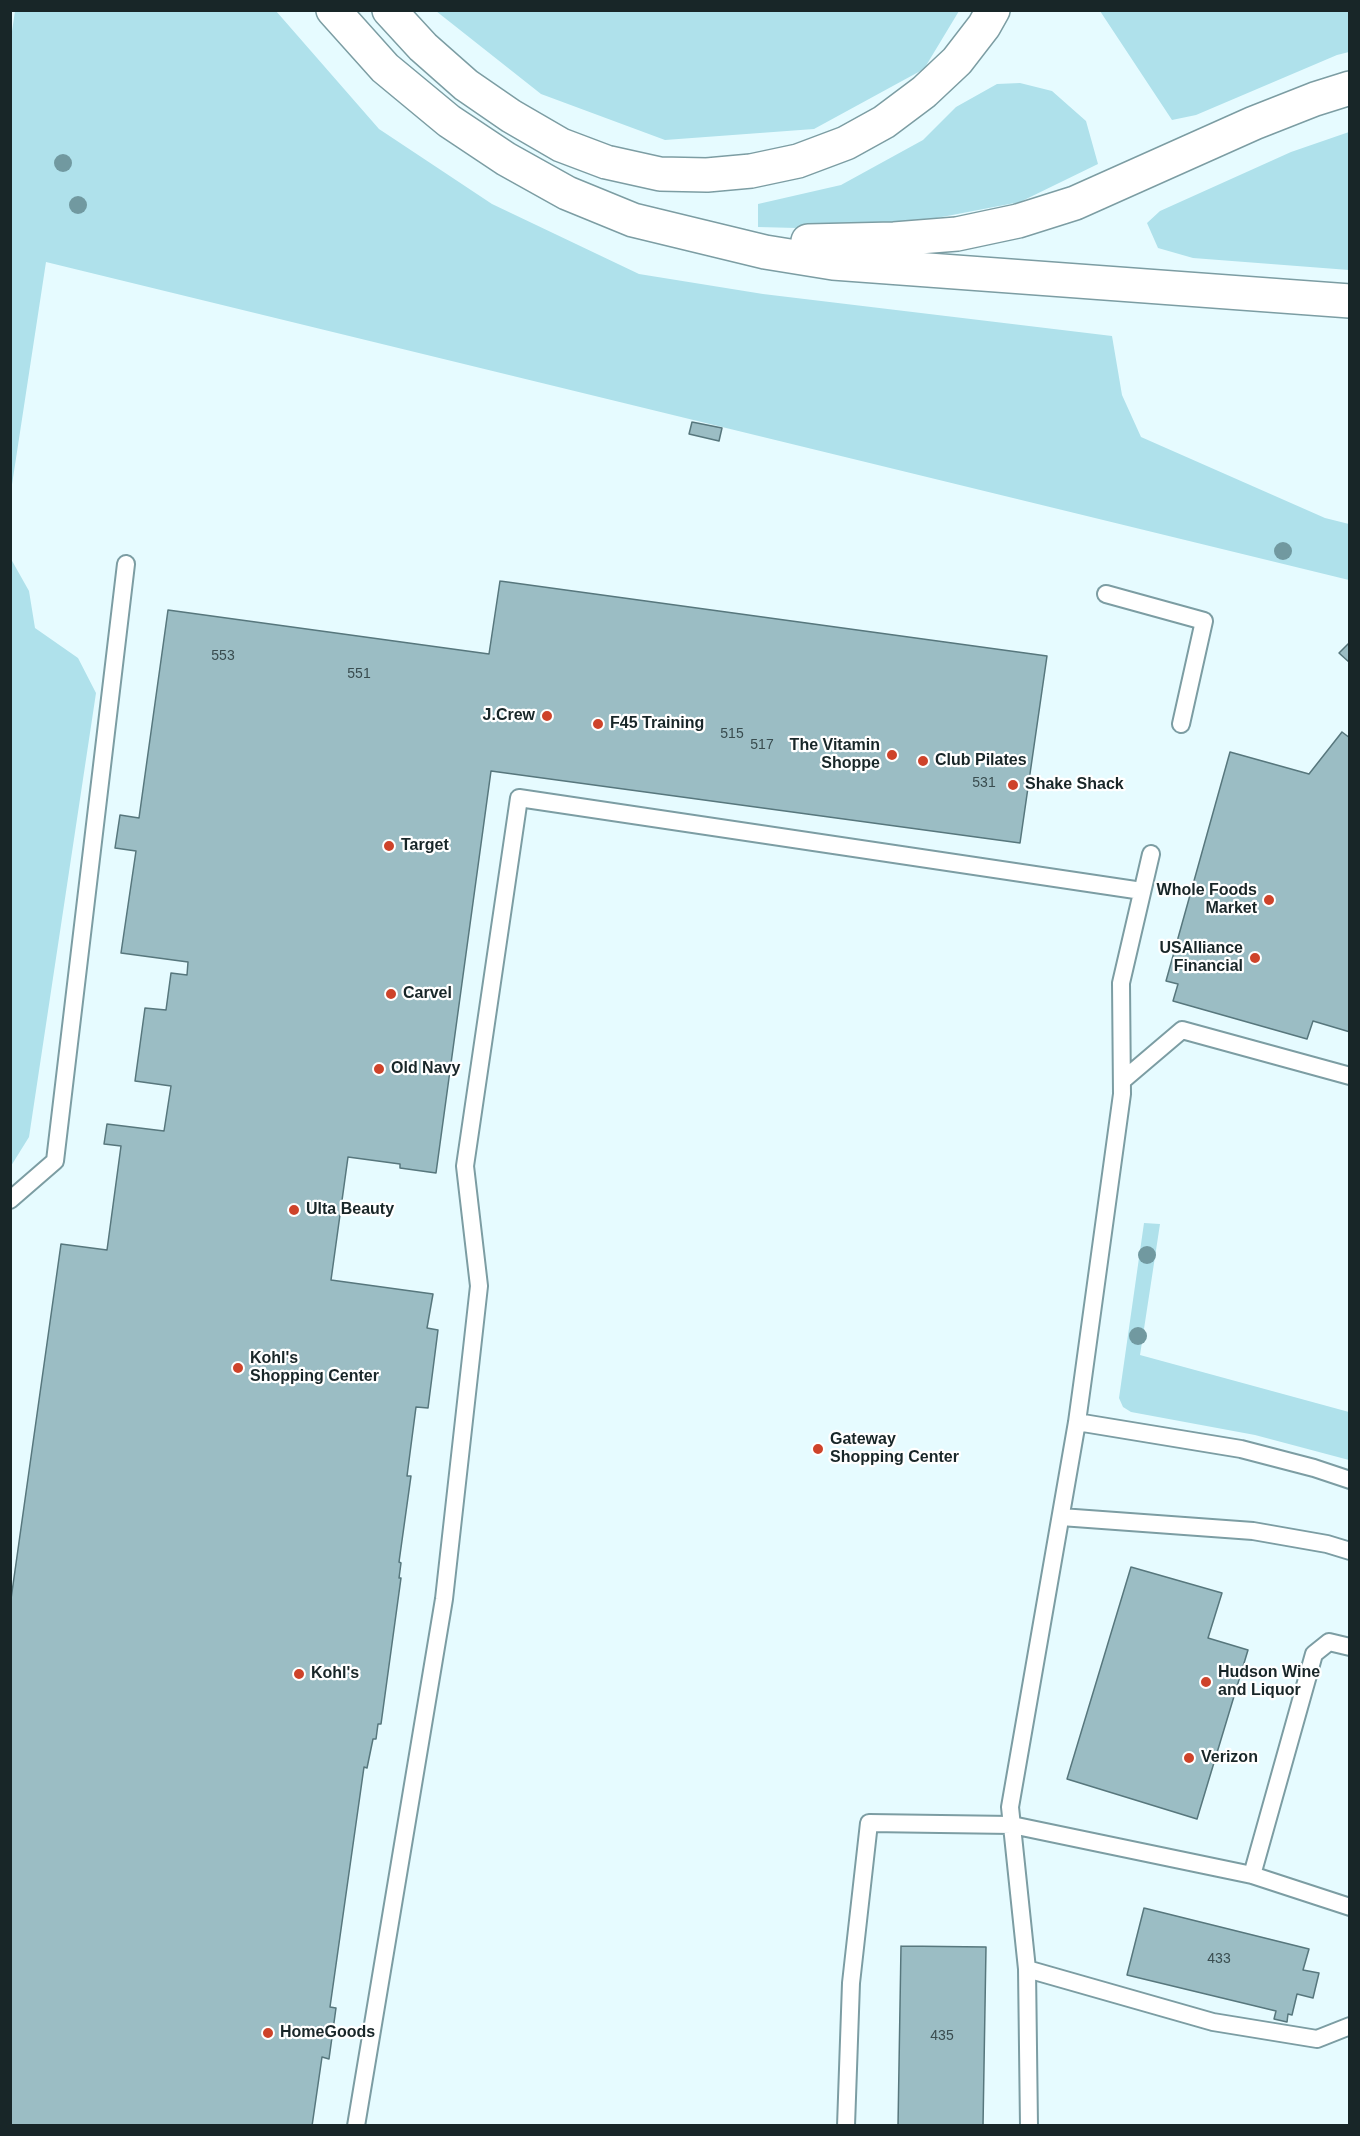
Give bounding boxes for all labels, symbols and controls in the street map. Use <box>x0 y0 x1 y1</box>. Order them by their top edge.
house number: 553 <box>211 648 235 664</box>
house number: 551 <box>347 666 371 682</box>
place label: J.Crew <box>483 706 535 726</box>
marker: J.Crew <box>540 709 554 723</box>
place label: F45 Training <box>610 714 704 734</box>
marker: F45 Training <box>591 717 605 731</box>
house number: 515 <box>720 726 744 742</box>
place label: The Vitamin Shoppe <box>790 736 880 774</box>
house number: 517 <box>750 737 774 753</box>
marker: The Vitamin Shoppe <box>885 748 899 762</box>
place label: Club Pilates <box>935 751 1027 771</box>
marker: Club Pilates <box>916 754 930 768</box>
house number: 531 <box>972 775 996 791</box>
place label: Shake Shack <box>1025 775 1124 795</box>
marker: Shake Shack <box>1006 778 1020 792</box>
place label: Target <box>401 836 449 856</box>
marker: Target <box>382 839 396 853</box>
place label: Whole Foods Market <box>1157 881 1257 919</box>
marker: Whole Foods Market <box>1262 893 1276 907</box>
place label: USAlliance Financial <box>1159 939 1243 977</box>
marker: USAlliance Financial <box>1248 951 1262 965</box>
place label: Carvel <box>403 984 452 1004</box>
marker: Carvel <box>384 987 398 1001</box>
place label: Old Navy <box>391 1059 460 1079</box>
marker: Old Navy <box>372 1062 386 1076</box>
place label: Ulta Beauty <box>306 1200 394 1220</box>
marker: Ulta Beauty <box>287 1203 301 1217</box>
place label: Kohl's Shopping Center <box>250 1349 379 1387</box>
marker: Kohl's Shopping Center <box>231 1361 245 1375</box>
place label: Gateway Shopping Center <box>830 1430 959 1468</box>
marker: Gateway Shopping Center <box>811 1442 825 1456</box>
place label: Hudson Wine and Liquor <box>1218 1663 1320 1701</box>
place label: Kohl's <box>311 1664 359 1684</box>
marker: Kohl's <box>292 1667 306 1681</box>
marker: Hudson Wine and Liquor <box>1199 1675 1213 1689</box>
place label: Verizon <box>1201 1748 1258 1768</box>
marker: Verizon <box>1182 1751 1196 1765</box>
house number: 433 <box>1207 1951 1231 1967</box>
place label: HomeGoods <box>280 2023 375 2043</box>
marker: HomeGoods <box>261 2026 275 2040</box>
house number: 435 <box>930 2028 954 2044</box>

